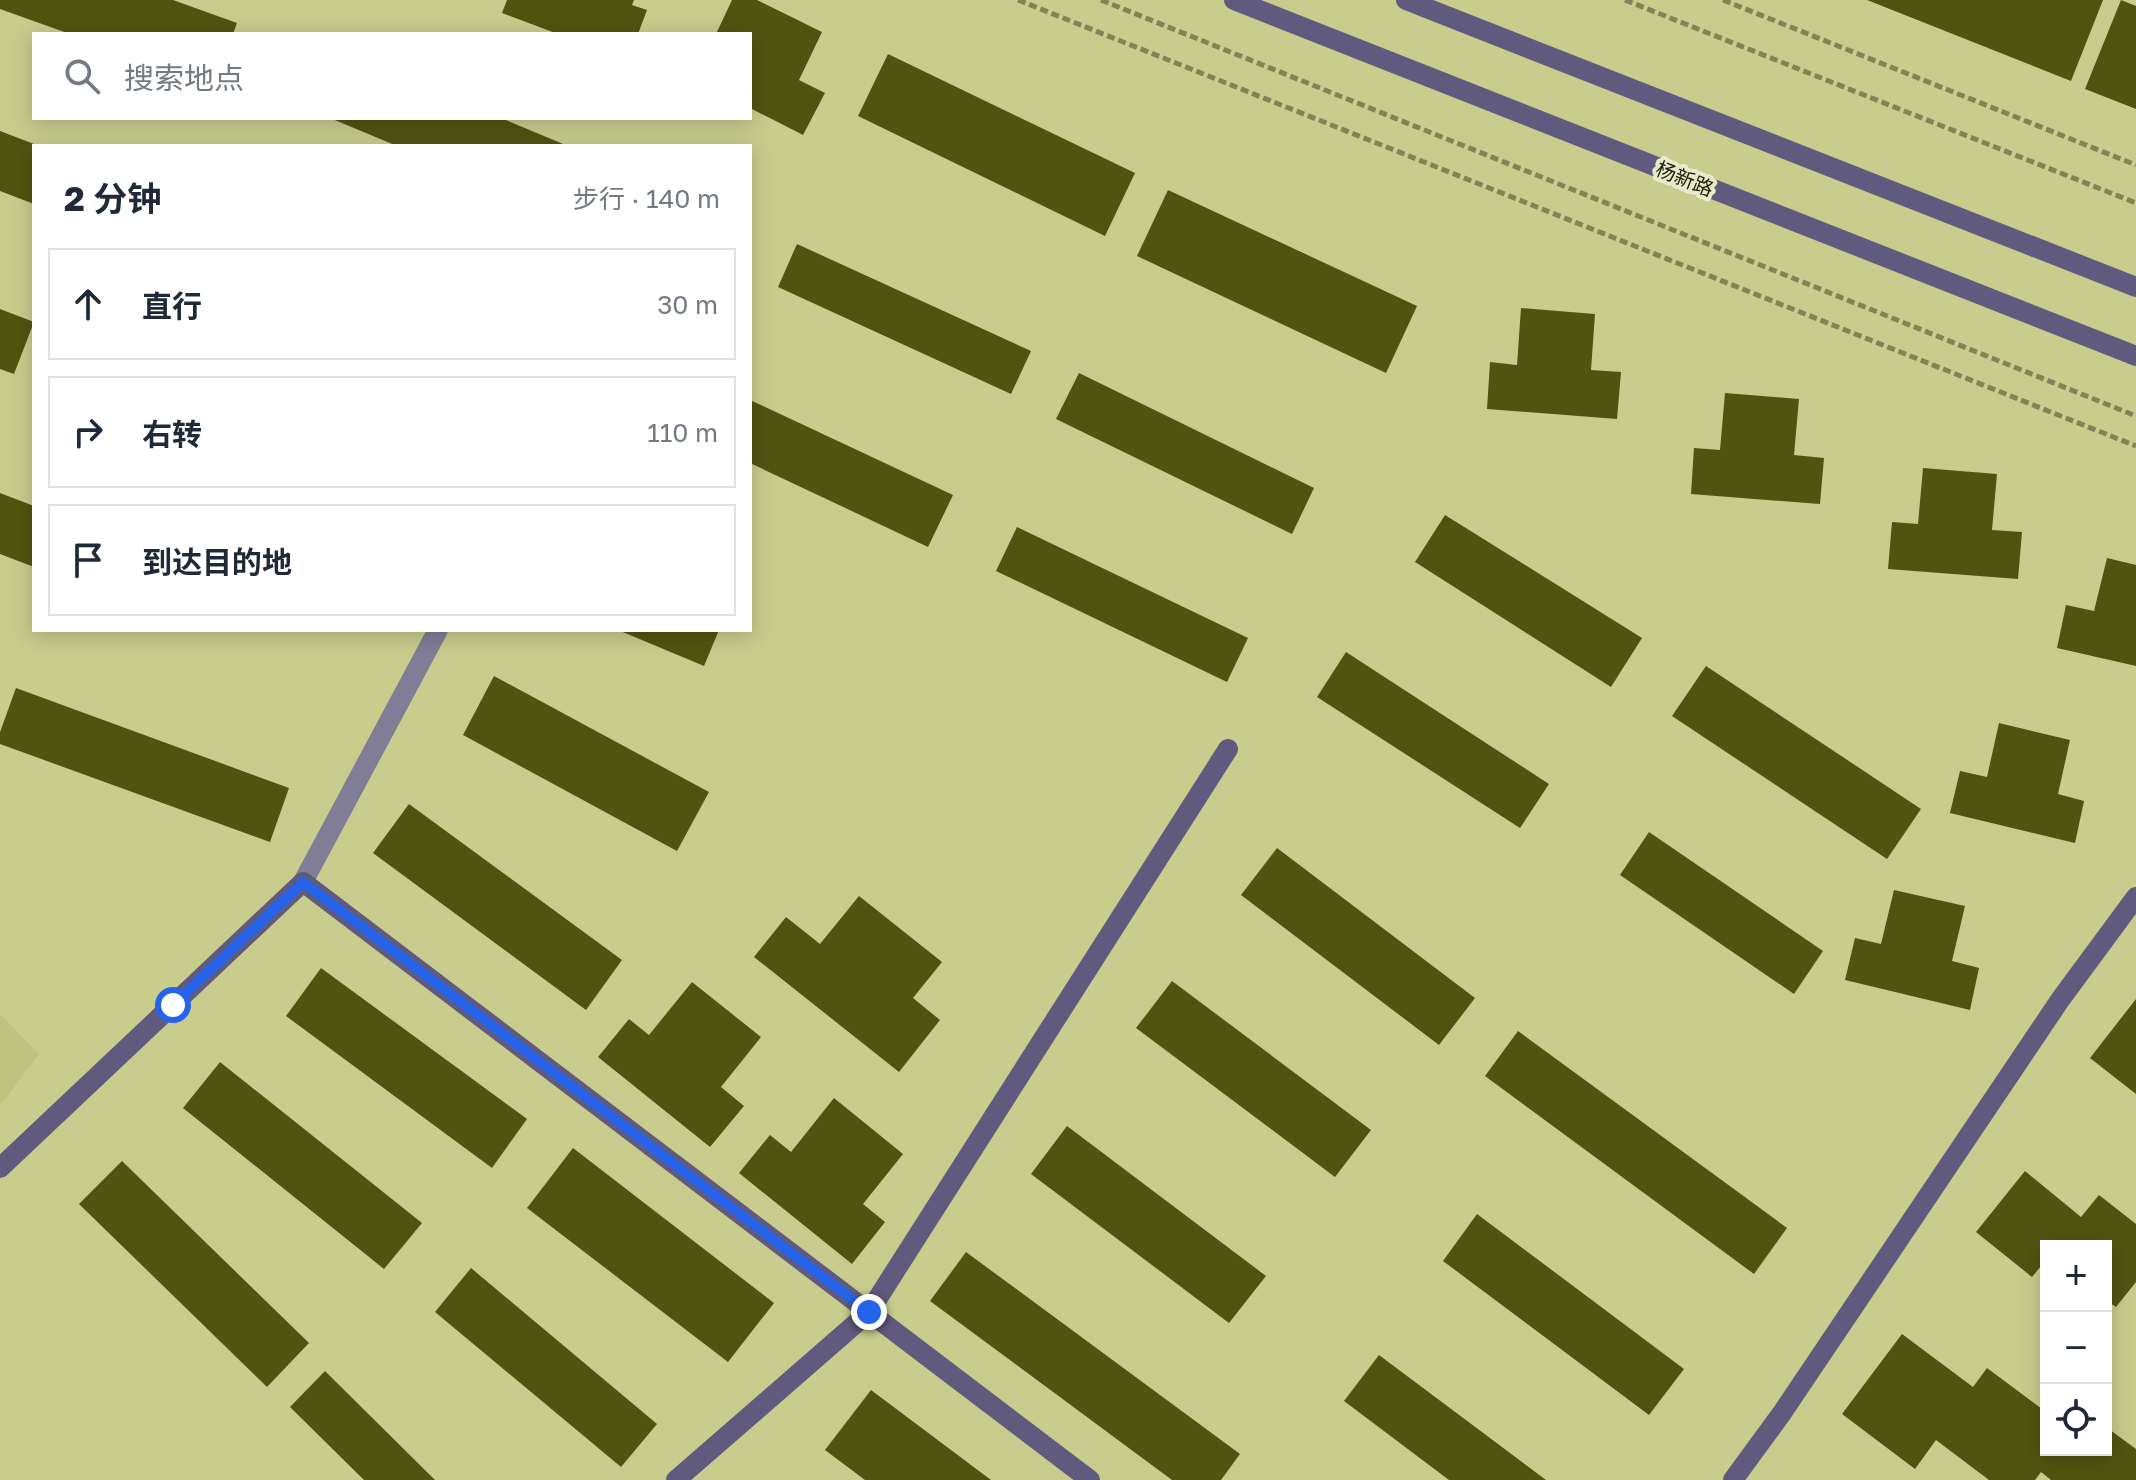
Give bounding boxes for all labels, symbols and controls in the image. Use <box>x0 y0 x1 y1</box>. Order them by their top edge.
search box <box>32 32 752 120</box>
icon: search <box>60 54 104 98</box>
text: 搜索地点 <box>124 60 244 96</box>
street label: 杨新路 <box>1653 156 1717 200</box>
text: 2 分钟 <box>64 178 161 218</box>
text: 步行 · 140 m <box>573 183 720 214</box>
icon: ahead <box>66 282 110 326</box>
text: 直行 <box>142 288 202 324</box>
text: 30 m <box>657 289 718 320</box>
icon: right <box>66 410 110 454</box>
text: 右转 <box>142 416 202 452</box>
text: 110 m <box>647 417 718 448</box>
icon: arrive <box>66 538 110 582</box>
text: 到达目的地 <box>142 544 292 580</box>
route start <box>155 987 191 1023</box>
map controls <box>2040 1240 2112 1456</box>
button: + <box>2040 1240 2112 1312</box>
route end <box>851 1294 887 1330</box>
button: − <box>2040 1312 2112 1384</box>
button: locate <box>2040 1384 2112 1456</box>

